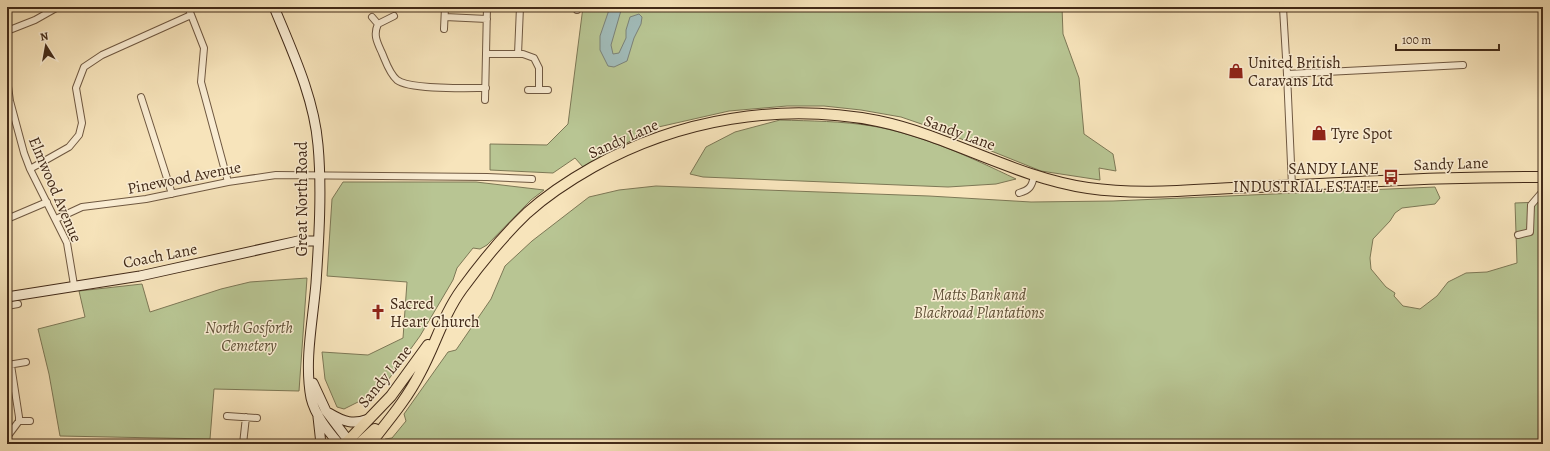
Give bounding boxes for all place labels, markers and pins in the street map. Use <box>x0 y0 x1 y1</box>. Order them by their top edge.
place label: United British Caravans Ltd <box>1248 52 1341 92</box>
shop icon: United British Caravans Ltd <box>1227 62 1245 80</box>
place label: Tyre Spot <box>1331 123 1393 145</box>
shop icon: Tyre Spot <box>1310 124 1328 142</box>
place label: SANDY LANE INDUSTRIAL ESTATE <box>1233 158 1379 198</box>
bus stop icon: SANDY LANE INDUSTRIAL ESTATE <box>1382 168 1400 186</box>
place label: Sacred Heart Church <box>390 293 480 333</box>
church icon: Sacred Heart Church <box>369 303 387 321</box>

